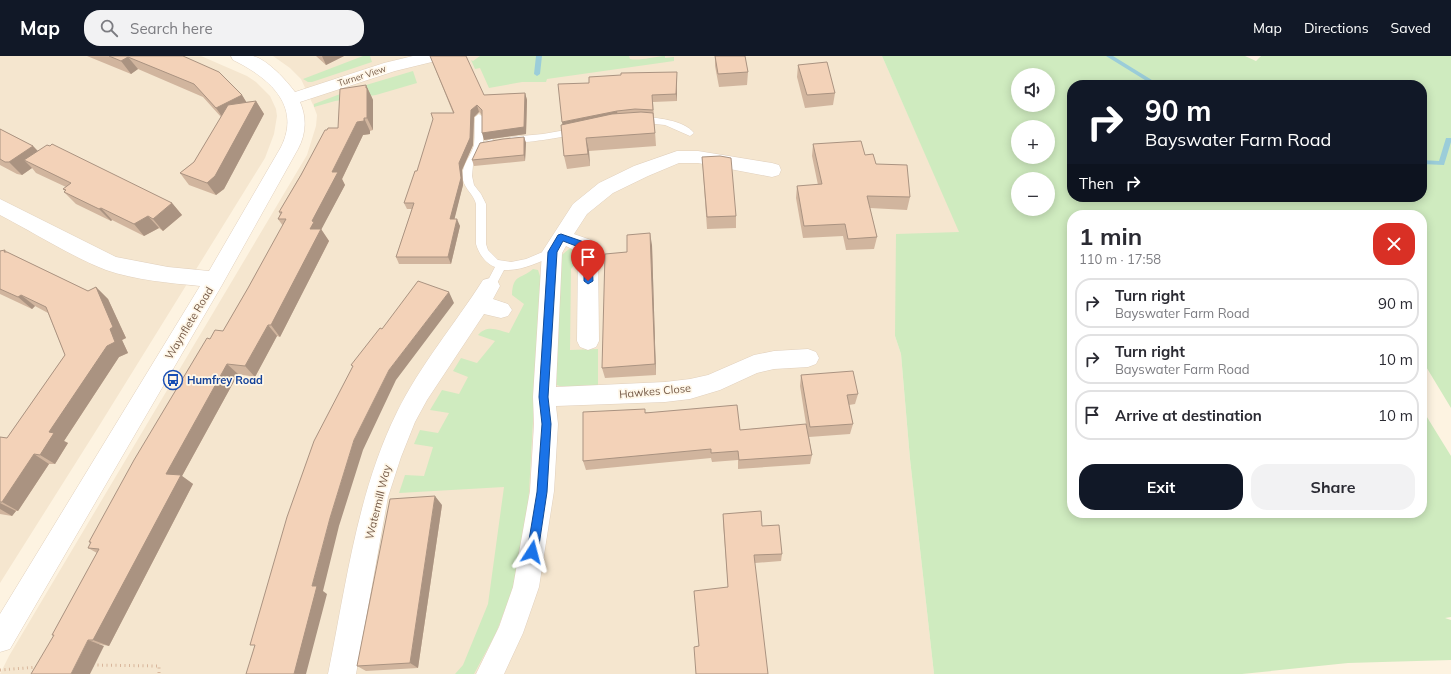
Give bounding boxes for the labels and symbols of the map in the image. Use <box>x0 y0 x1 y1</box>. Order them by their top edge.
street label: Turner View <box>336 62 388 89</box>
pin <box>571 240 605 281</box>
street label: Waynflete Road <box>162 284 216 362</box>
bus stop icon: Humfrey Road <box>162 369 184 391</box>
place label: Humfrey Road <box>187 373 263 387</box>
street label: Hawkes Close <box>618 381 692 401</box>
street label: Watermill Way <box>362 463 394 541</box>
position arrow <box>511 531 553 573</box>

